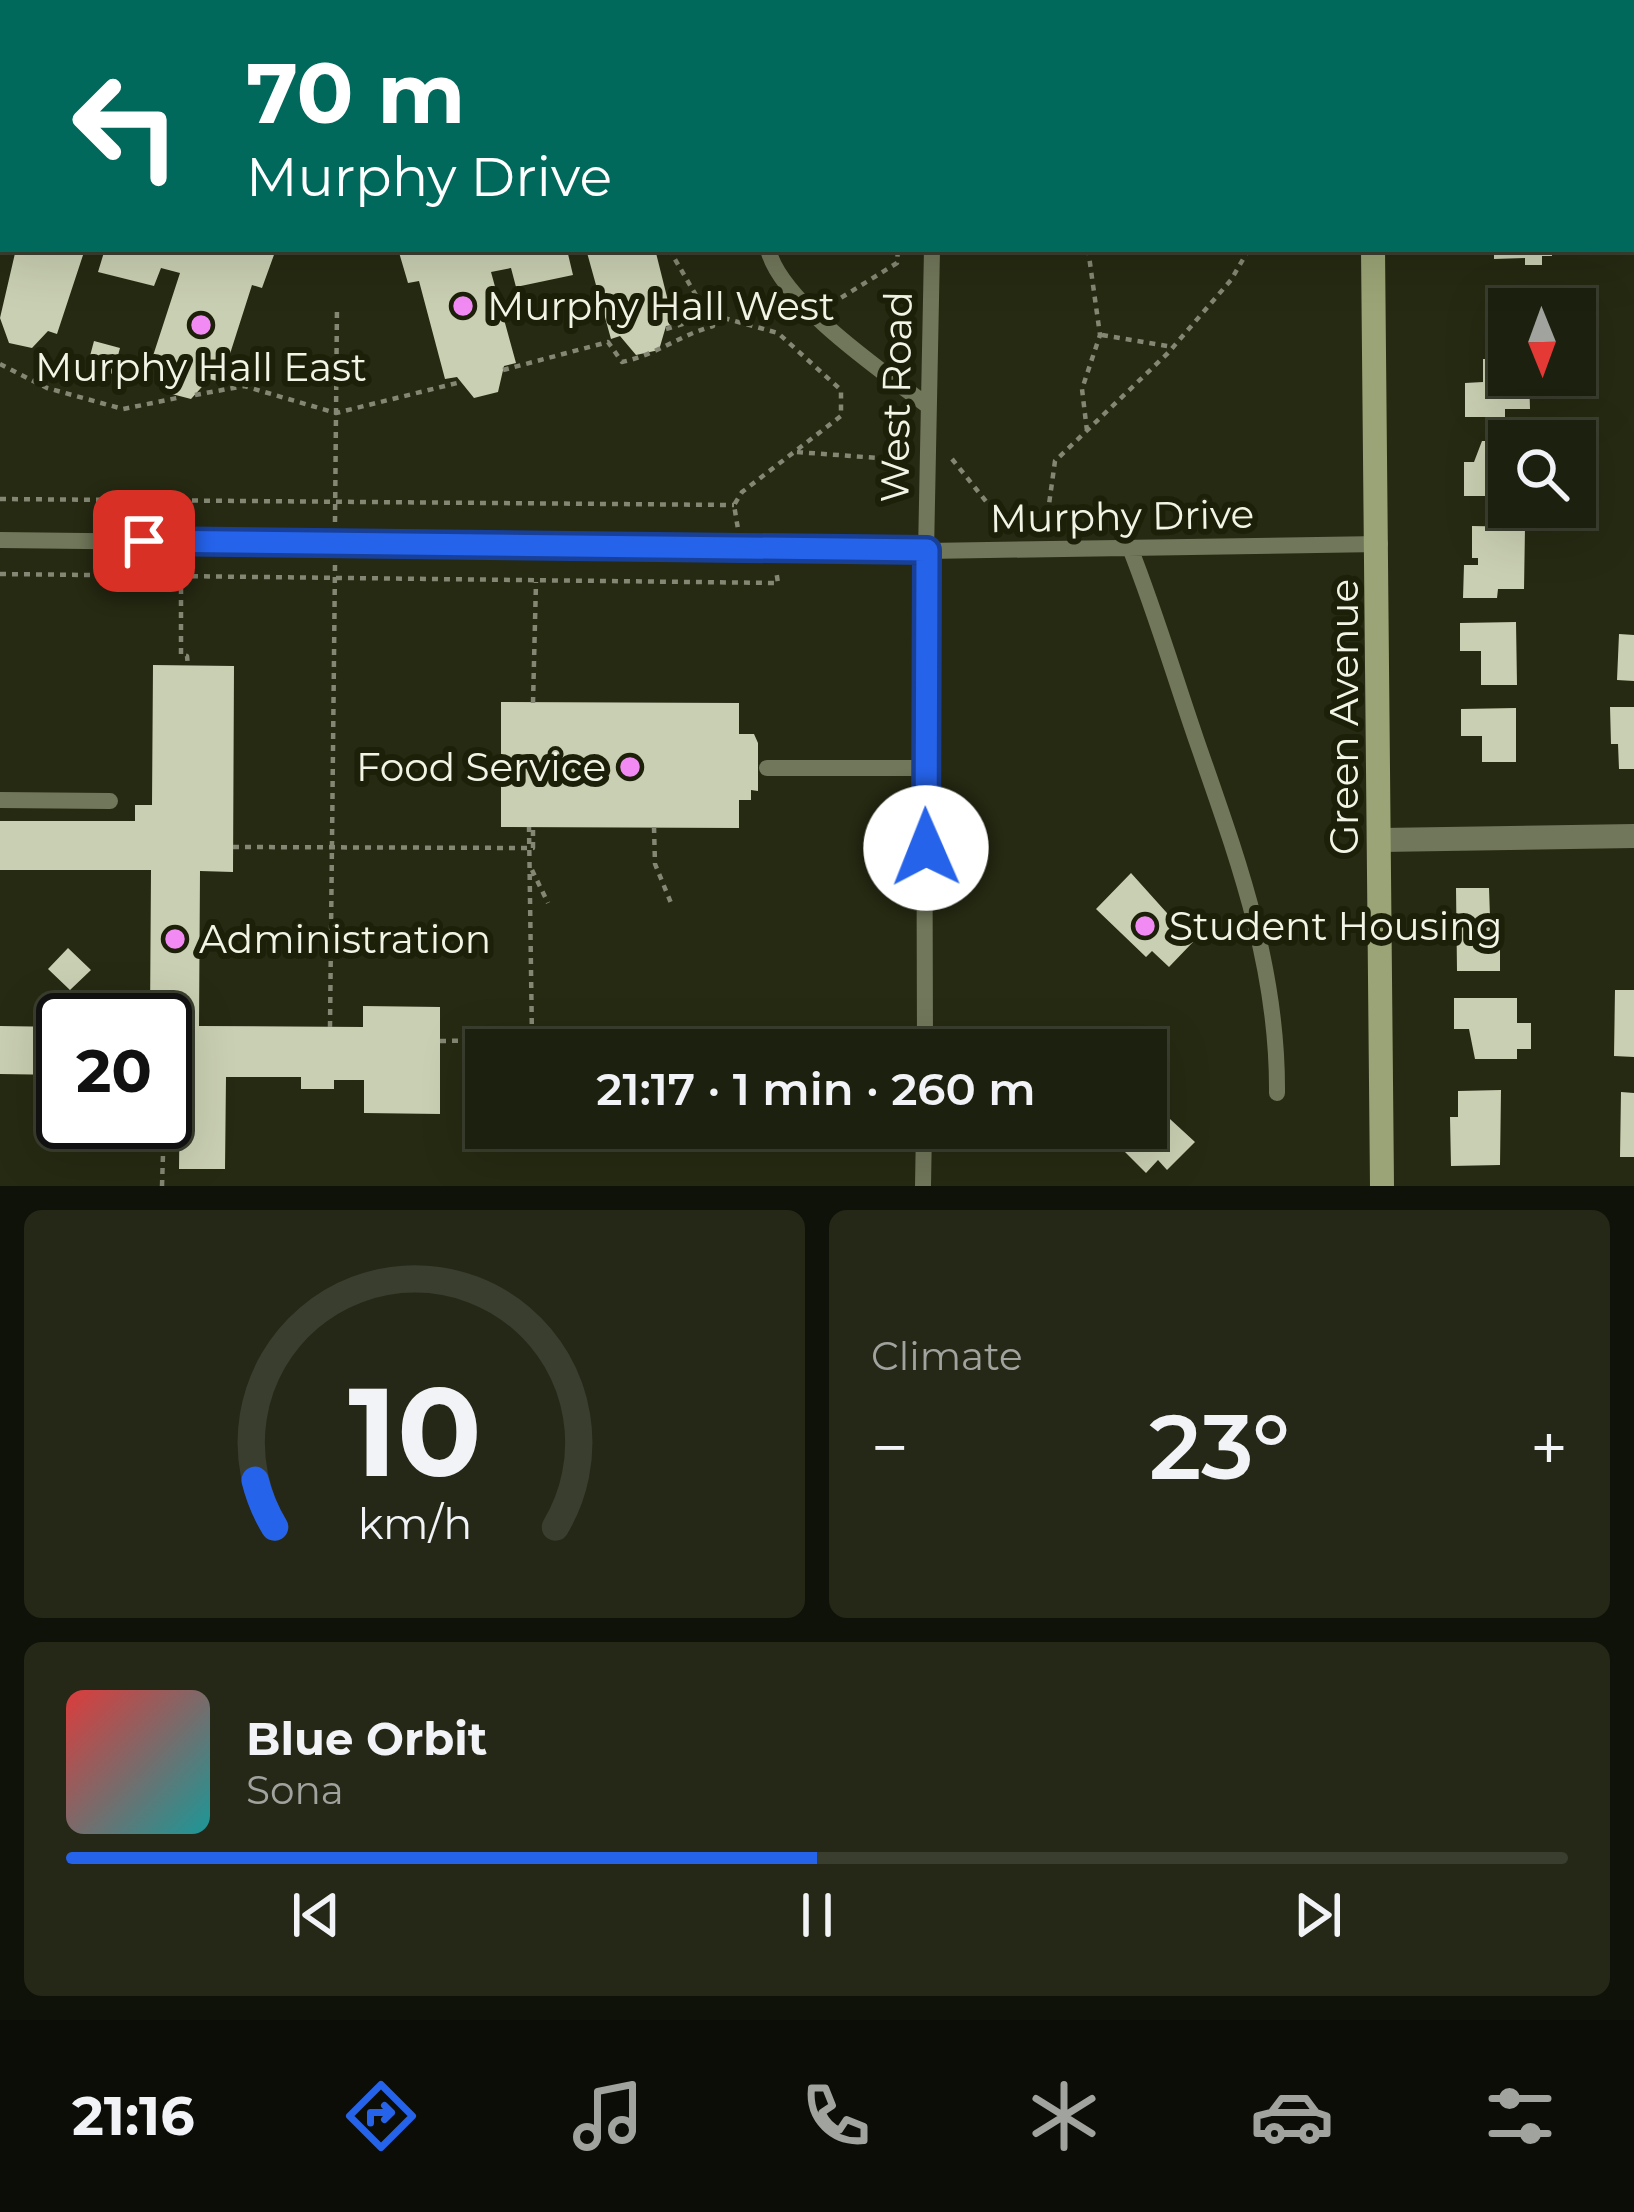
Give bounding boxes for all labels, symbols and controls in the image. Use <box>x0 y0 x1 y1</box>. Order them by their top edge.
text: 70 m <box>246 42 465 144</box>
icon: left <box>48 48 204 204</box>
text: Murphy Drive <box>246 144 612 210</box>
place label: Murphy Hall West <box>487 282 835 330</box>
north arrow <box>1488 288 1596 396</box>
map controls <box>1488 288 1596 528</box>
street label: West Road <box>870 291 922 503</box>
marker: Murphy Hall West <box>450 293 476 319</box>
marker: Murphy Hall East <box>188 312 214 338</box>
place label: Murphy Hall East <box>35 343 367 391</box>
button: search <box>1488 420 1596 528</box>
pin <box>93 490 195 592</box>
street label: Murphy Drive <box>989 490 1255 542</box>
icon: arrive <box>111 508 177 574</box>
street label: Green Avenue <box>1320 579 1368 855</box>
place label: Food Service <box>356 743 606 791</box>
marker: Food Service <box>617 754 643 780</box>
position arrow <box>863 785 989 911</box>
place label: Student Housing <box>1169 902 1502 950</box>
marker: Student Housing <box>1132 913 1158 939</box>
place label: Administration <box>199 915 491 963</box>
marker: Administration <box>162 926 188 952</box>
speed limit sign: 20 <box>36 993 192 1149</box>
text: 21:17 · 1 min · 260 m <box>596 1061 1036 1116</box>
text: Climate <box>871 1332 1023 1380</box>
text: 10 <box>348 1355 481 1507</box>
text: 23° <box>1149 1392 1290 1502</box>
text: − <box>871 1407 909 1488</box>
text: + <box>1530 1407 1568 1488</box>
text: km/h <box>357 1497 472 1550</box>
text: Blue Orbit <box>246 1711 487 1766</box>
text: Sona <box>246 1766 344 1814</box>
icon: previous <box>283 1882 349 1948</box>
icon: pause <box>784 1882 850 1948</box>
icon: next <box>1285 1882 1351 1948</box>
icon: directions <box>339 2074 423 2158</box>
icon: music <box>566 2074 650 2158</box>
icon: phone <box>794 2074 878 2158</box>
icon: climate <box>1022 2074 1106 2158</box>
icon: car <box>1250 2074 1334 2158</box>
icon: filters <box>1478 2074 1562 2158</box>
text: 21:16 <box>72 2083 195 2149</box>

